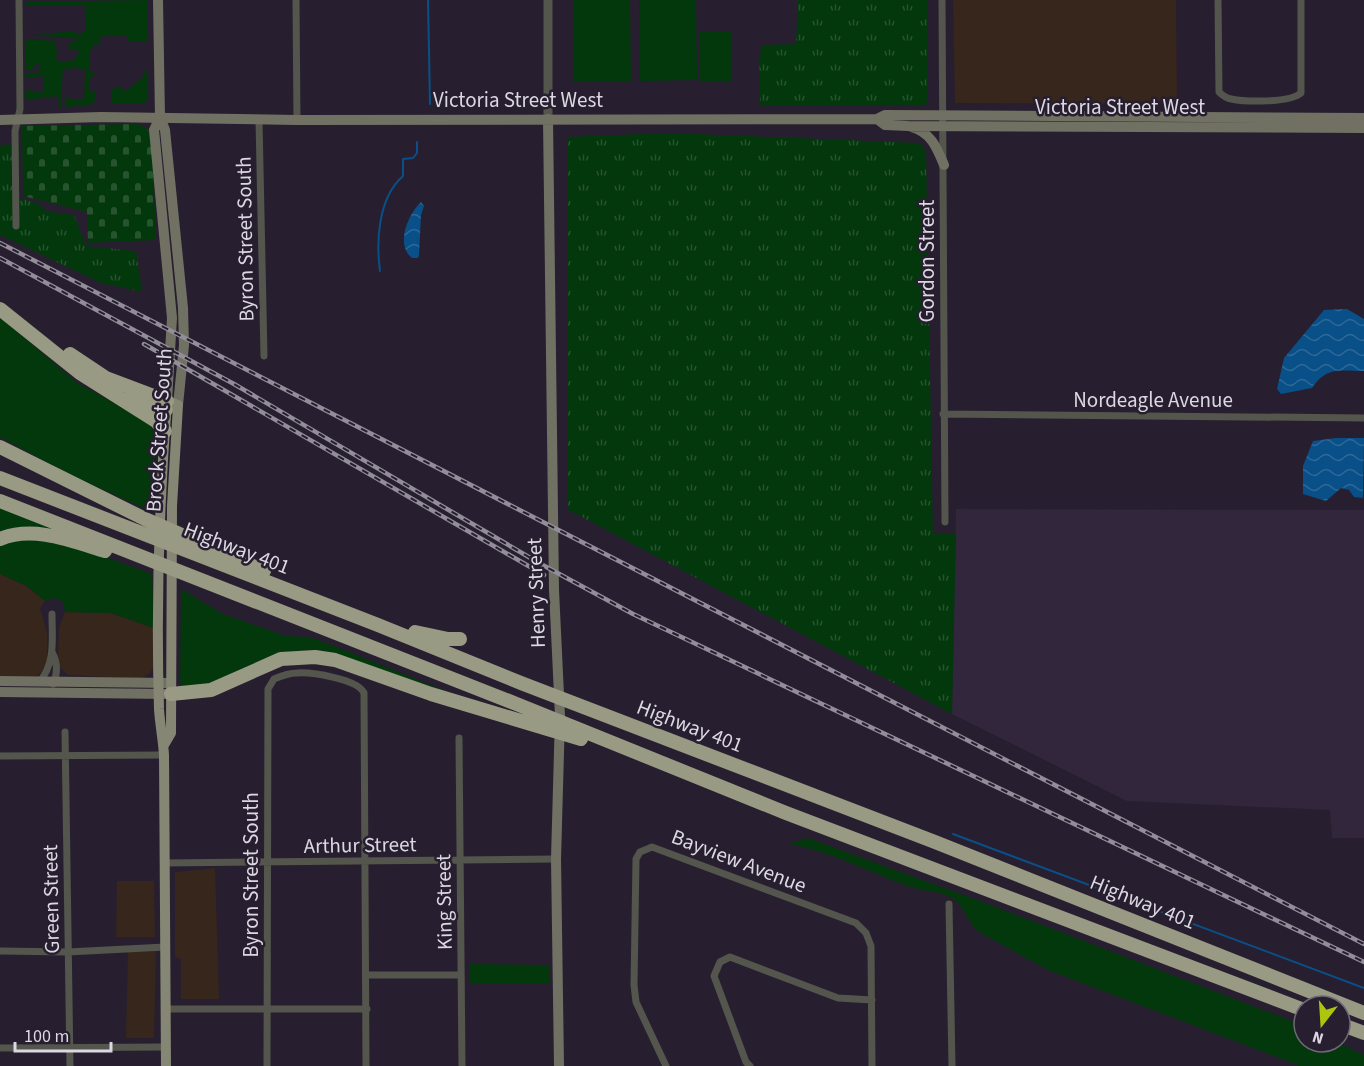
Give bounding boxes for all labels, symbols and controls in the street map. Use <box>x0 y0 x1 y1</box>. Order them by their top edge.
street label: Victoria Street West <box>433 85 603 115</box>
street label: Victoria Street West <box>1035 92 1205 122</box>
street label: Byron Street South <box>229 156 261 322</box>
street label: Gordon Street <box>912 200 942 322</box>
street label: Brock Street South <box>138 347 180 513</box>
street label: Nordeagle Avenue <box>1073 385 1233 415</box>
street label: Highway 401 <box>179 514 295 582</box>
street label: Henry Street <box>519 537 553 649</box>
street label: Highway 401 <box>632 692 748 760</box>
street label: Byron Street South <box>236 792 266 958</box>
street label: Bayview Avenue <box>667 822 811 900</box>
street label: Arthur Street <box>303 829 417 861</box>
street label: Green Street <box>35 844 67 954</box>
street label: King Street <box>428 854 460 950</box>
street label: Highway 401 <box>1086 867 1200 937</box>
north arrow <box>1292 994 1352 1054</box>
scale bar <box>15 1015 111 1053</box>
text: 100 m <box>24 1024 69 1049</box>
text: N <box>1310 1025 1326 1049</box>

